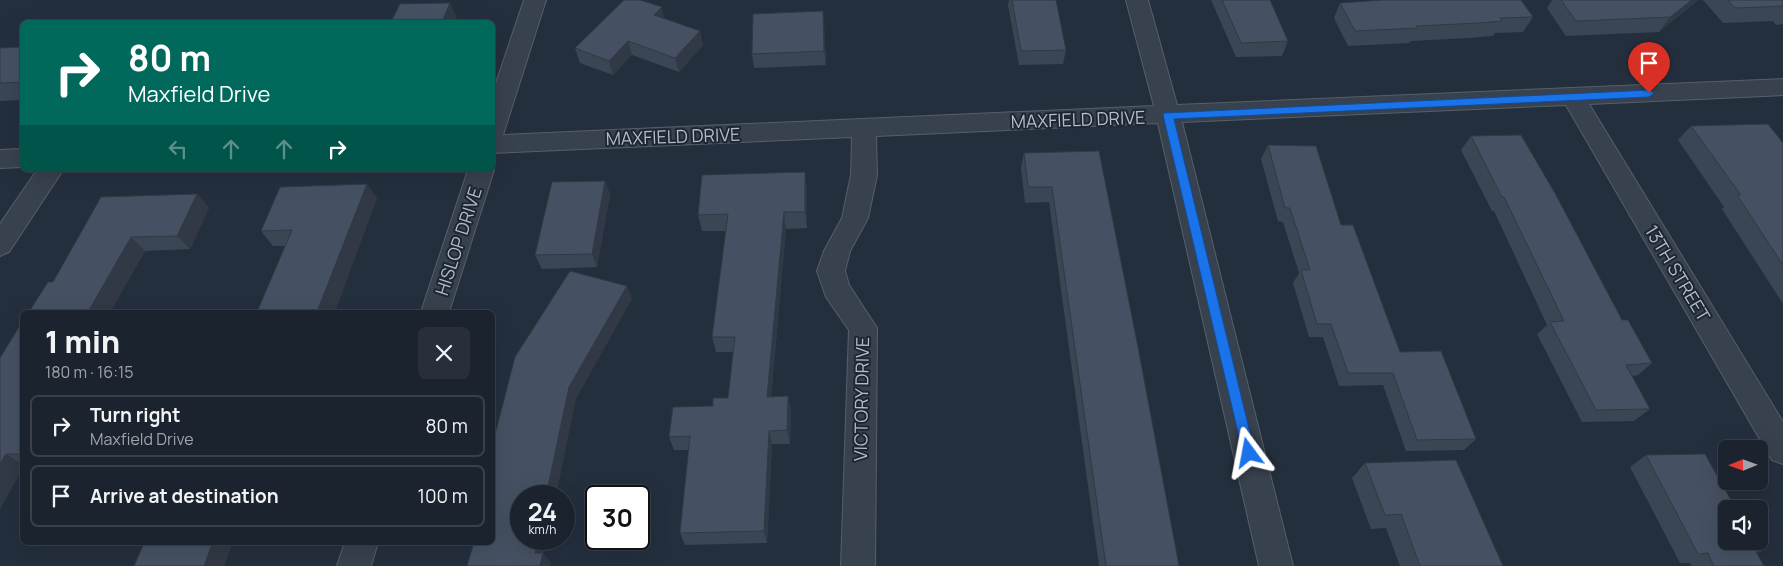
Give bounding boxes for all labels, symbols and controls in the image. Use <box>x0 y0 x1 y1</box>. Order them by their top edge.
text: 80 m <box>128 34 211 82</box>
icon: right <box>45 40 110 105</box>
pin <box>1628 42 1670 93</box>
icon: arrive <box>1635 49 1663 77</box>
text: Maxfield Drive <box>128 79 270 109</box>
street label: MAXFIELD DRIVE <box>1010 105 1146 133</box>
street label: MAXFIELD DRIVE <box>605 122 741 150</box>
icon: left <box>164 135 192 163</box>
icon: ahead <box>217 135 245 163</box>
icon: ahead <box>270 135 298 163</box>
icon: right <box>323 135 351 163</box>
street label: HISLOP DRIVE <box>429 184 487 298</box>
street label: 13TH STREET <box>1640 220 1716 326</box>
text: 1 min <box>45 321 120 362</box>
button: close <box>418 327 470 379</box>
street label: VICTORY DRIVE <box>848 337 874 461</box>
text: 180 m · 16:15 <box>45 361 134 383</box>
text: Turn right <box>90 402 180 428</box>
icon: right <box>47 412 75 440</box>
text: 80 m <box>425 413 468 439</box>
position arrow <box>1222 426 1274 478</box>
text: Maxfield Drive <box>90 428 194 450</box>
north arrow <box>1718 440 1768 490</box>
map controls <box>1718 440 1768 550</box>
icon: arrive <box>47 482 75 510</box>
text: Arrive at destination <box>90 483 279 509</box>
text: 100 m <box>417 483 468 509</box>
speed limit sign: 30 <box>585 485 650 550</box>
text: 24 <box>528 494 557 529</box>
button: sound <box>1718 500 1768 550</box>
text: km/h <box>529 521 556 538</box>

